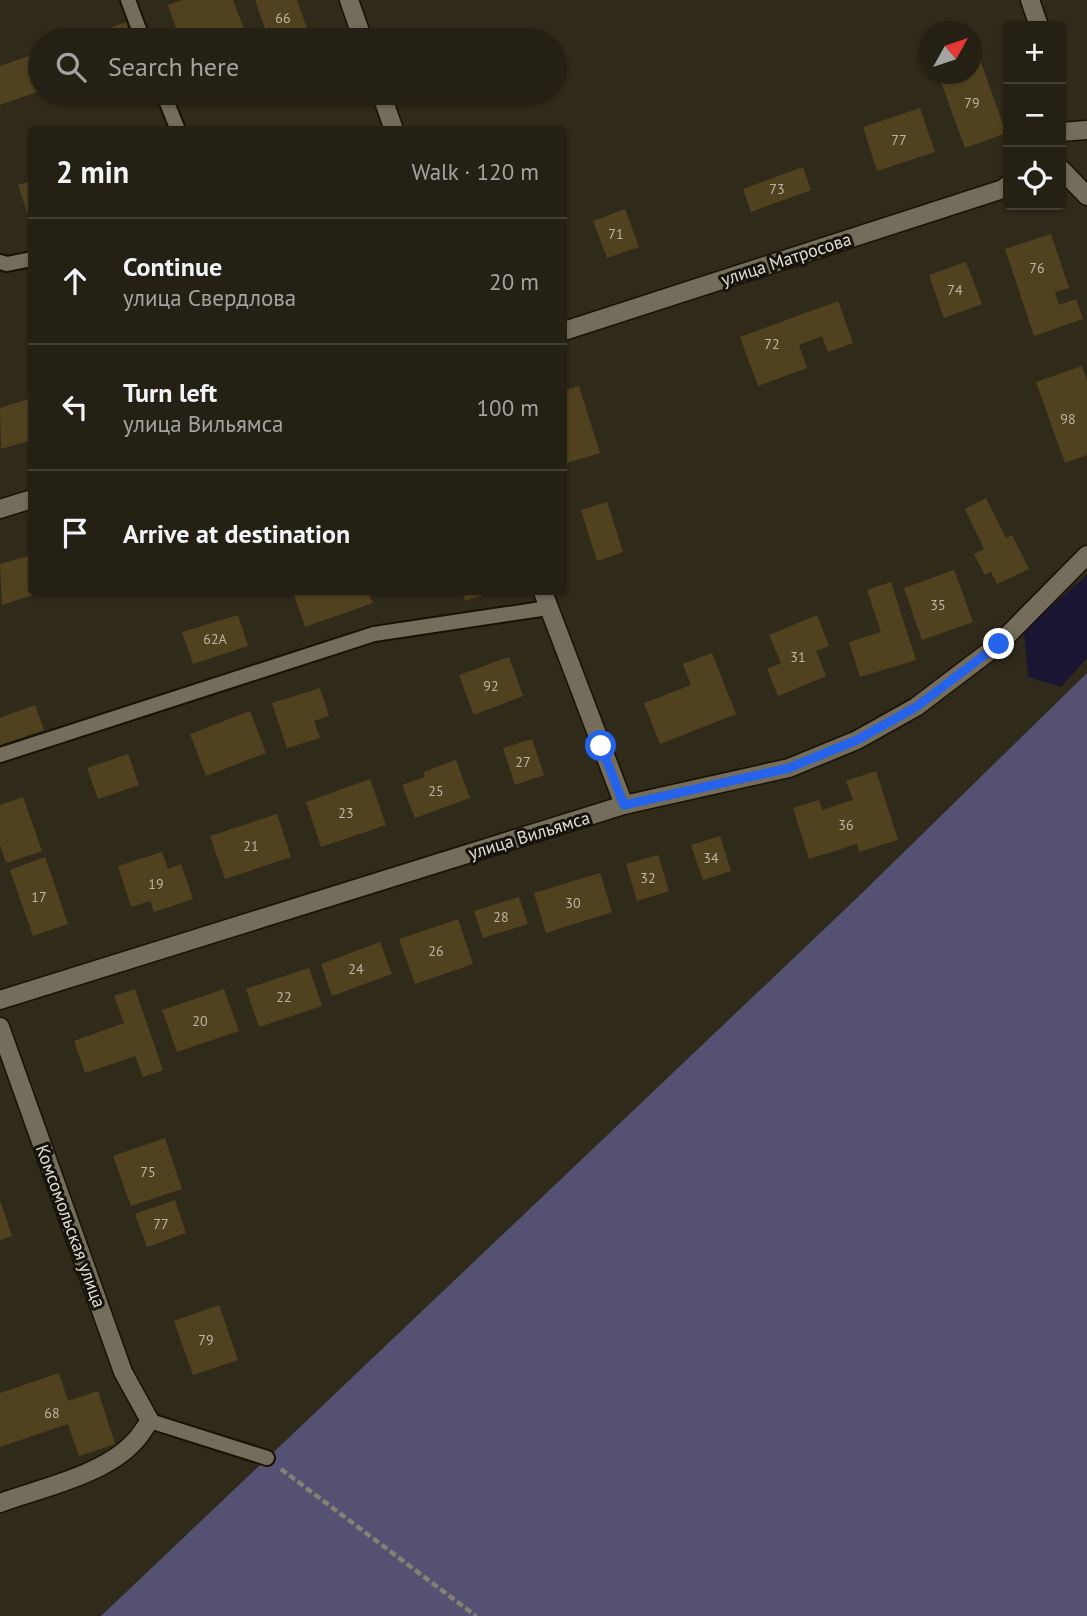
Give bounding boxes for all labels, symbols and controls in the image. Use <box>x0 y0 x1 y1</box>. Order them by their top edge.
house number: 66 <box>275 9 291 27</box>
north arrow <box>919 21 982 84</box>
map controls <box>1003 21 1066 210</box>
button: + <box>1003 21 1066 84</box>
search box <box>28 28 567 105</box>
icon: search <box>52 48 90 86</box>
text: Search here <box>108 50 239 83</box>
button: − <box>1003 84 1066 147</box>
house number: 79 <box>964 94 980 112</box>
house number: 77 <box>891 131 907 149</box>
button: locate <box>1003 147 1066 210</box>
text: 2 min <box>56 152 129 191</box>
text: Walk · 120 m <box>412 157 539 186</box>
house number: 73 <box>769 180 785 198</box>
house number: 71 <box>608 225 624 243</box>
street label: улица Матросова <box>718 227 854 291</box>
text: Continue <box>123 250 222 283</box>
house number: 76 <box>1029 259 1045 277</box>
icon: ahead <box>56 262 94 300</box>
text: 20 m <box>489 267 539 296</box>
house number: 74 <box>947 281 963 299</box>
text: улица Свердлова <box>123 283 296 312</box>
house number: 72 <box>764 335 780 353</box>
text: Turn left <box>123 376 217 409</box>
icon: left <box>56 388 94 426</box>
text: 100 m <box>477 393 539 422</box>
text: улица Вильямса <box>123 409 283 438</box>
house number: 98 <box>1060 410 1076 428</box>
icon: arrive <box>56 514 94 552</box>
text: Arrive at destination <box>123 517 350 550</box>
house number: 35 <box>930 596 946 614</box>
route end <box>983 628 1014 659</box>
house number: 62А <box>203 630 228 648</box>
house number: 31 <box>790 648 806 666</box>
house number: 92 <box>483 677 499 695</box>
route start <box>585 730 616 761</box>
house number: 27 <box>515 753 531 771</box>
house number: 25 <box>428 782 444 800</box>
house number: 23 <box>338 804 354 822</box>
street label: улица Вильямса <box>466 806 592 864</box>
house number: 36 <box>838 816 854 834</box>
house number: 21 <box>243 837 259 855</box>
house number: 34 <box>703 849 719 867</box>
house number: 32 <box>640 869 656 887</box>
house number: 19 <box>148 875 164 893</box>
house number: 17 <box>31 888 47 906</box>
house number: 30 <box>565 894 581 912</box>
house number: 28 <box>493 908 509 926</box>
house number: 26 <box>428 942 444 960</box>
house number: 24 <box>348 960 364 978</box>
house number: 22 <box>276 988 292 1006</box>
house number: 20 <box>192 1012 208 1030</box>
street label: Комсомольская улица <box>31 1141 111 1311</box>
house number: 75 <box>140 1163 156 1181</box>
house number: 77 <box>153 1215 169 1233</box>
house number: 79 <box>198 1331 214 1349</box>
house number: 68 <box>44 1404 60 1422</box>

